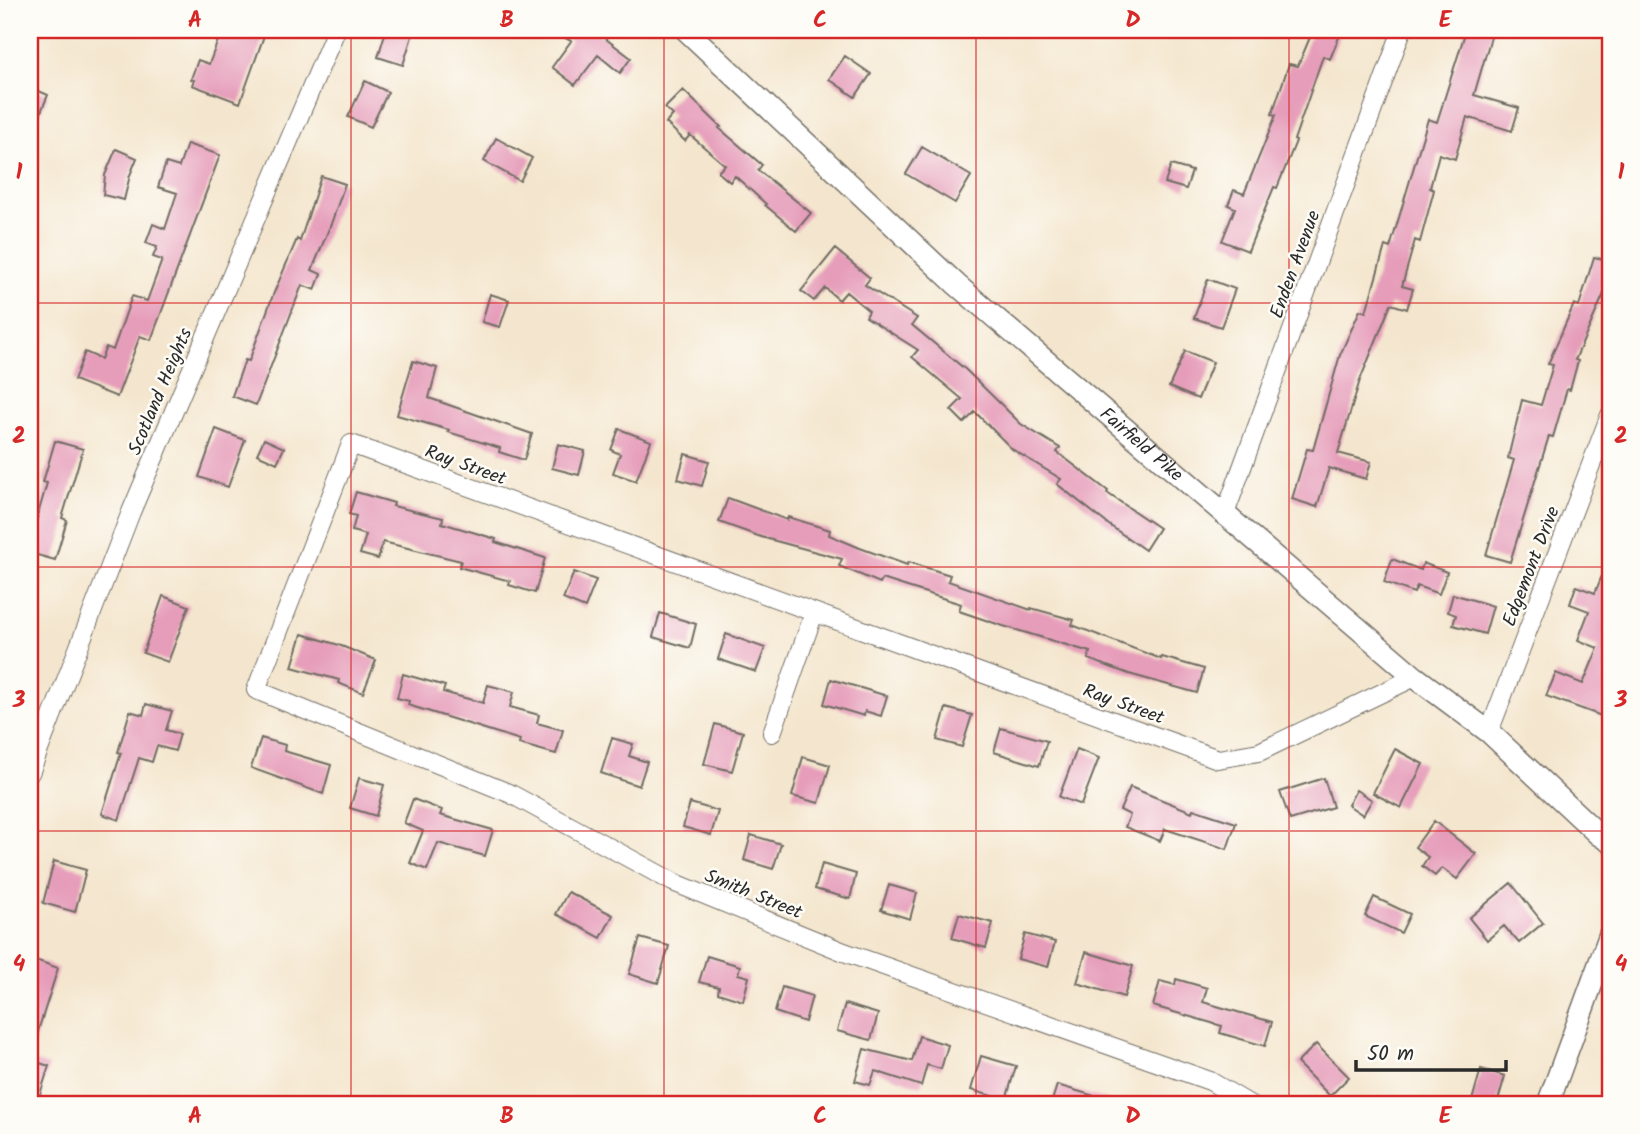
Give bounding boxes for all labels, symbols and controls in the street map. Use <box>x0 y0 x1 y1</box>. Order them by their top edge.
text: A <box>188 3 202 39</box>
text: B <box>500 3 514 39</box>
text: C <box>813 3 827 39</box>
text: D <box>1125 3 1141 39</box>
text: E <box>1439 3 1453 39</box>
text: 1 <box>16 155 23 191</box>
text: 1 <box>1618 155 1625 191</box>
street label: Enden Avenue <box>1262 206 1329 323</box>
street label: Scotland Heights <box>121 323 201 460</box>
street label: Fairfield Pike <box>1092 400 1190 490</box>
text: 2 <box>12 419 26 455</box>
text: 2 <box>1614 419 1628 455</box>
street label: Ray Street <box>420 437 511 495</box>
street label: Edgemont Drive <box>1495 502 1569 631</box>
street label: Ray Street <box>1078 676 1169 734</box>
text: 3 <box>12 683 26 719</box>
text: 3 <box>1614 683 1628 719</box>
street label: Smith Street <box>700 862 807 928</box>
text: 4 <box>13 947 26 983</box>
text: 4 <box>1615 947 1628 983</box>
scale bar <box>1356 1029 1507 1073</box>
text: 50 m <box>1367 1038 1414 1071</box>
text: A <box>188 1099 202 1134</box>
text: B <box>500 1099 514 1134</box>
text: C <box>813 1099 827 1134</box>
text: D <box>1125 1099 1141 1134</box>
text: E <box>1439 1099 1453 1134</box>

